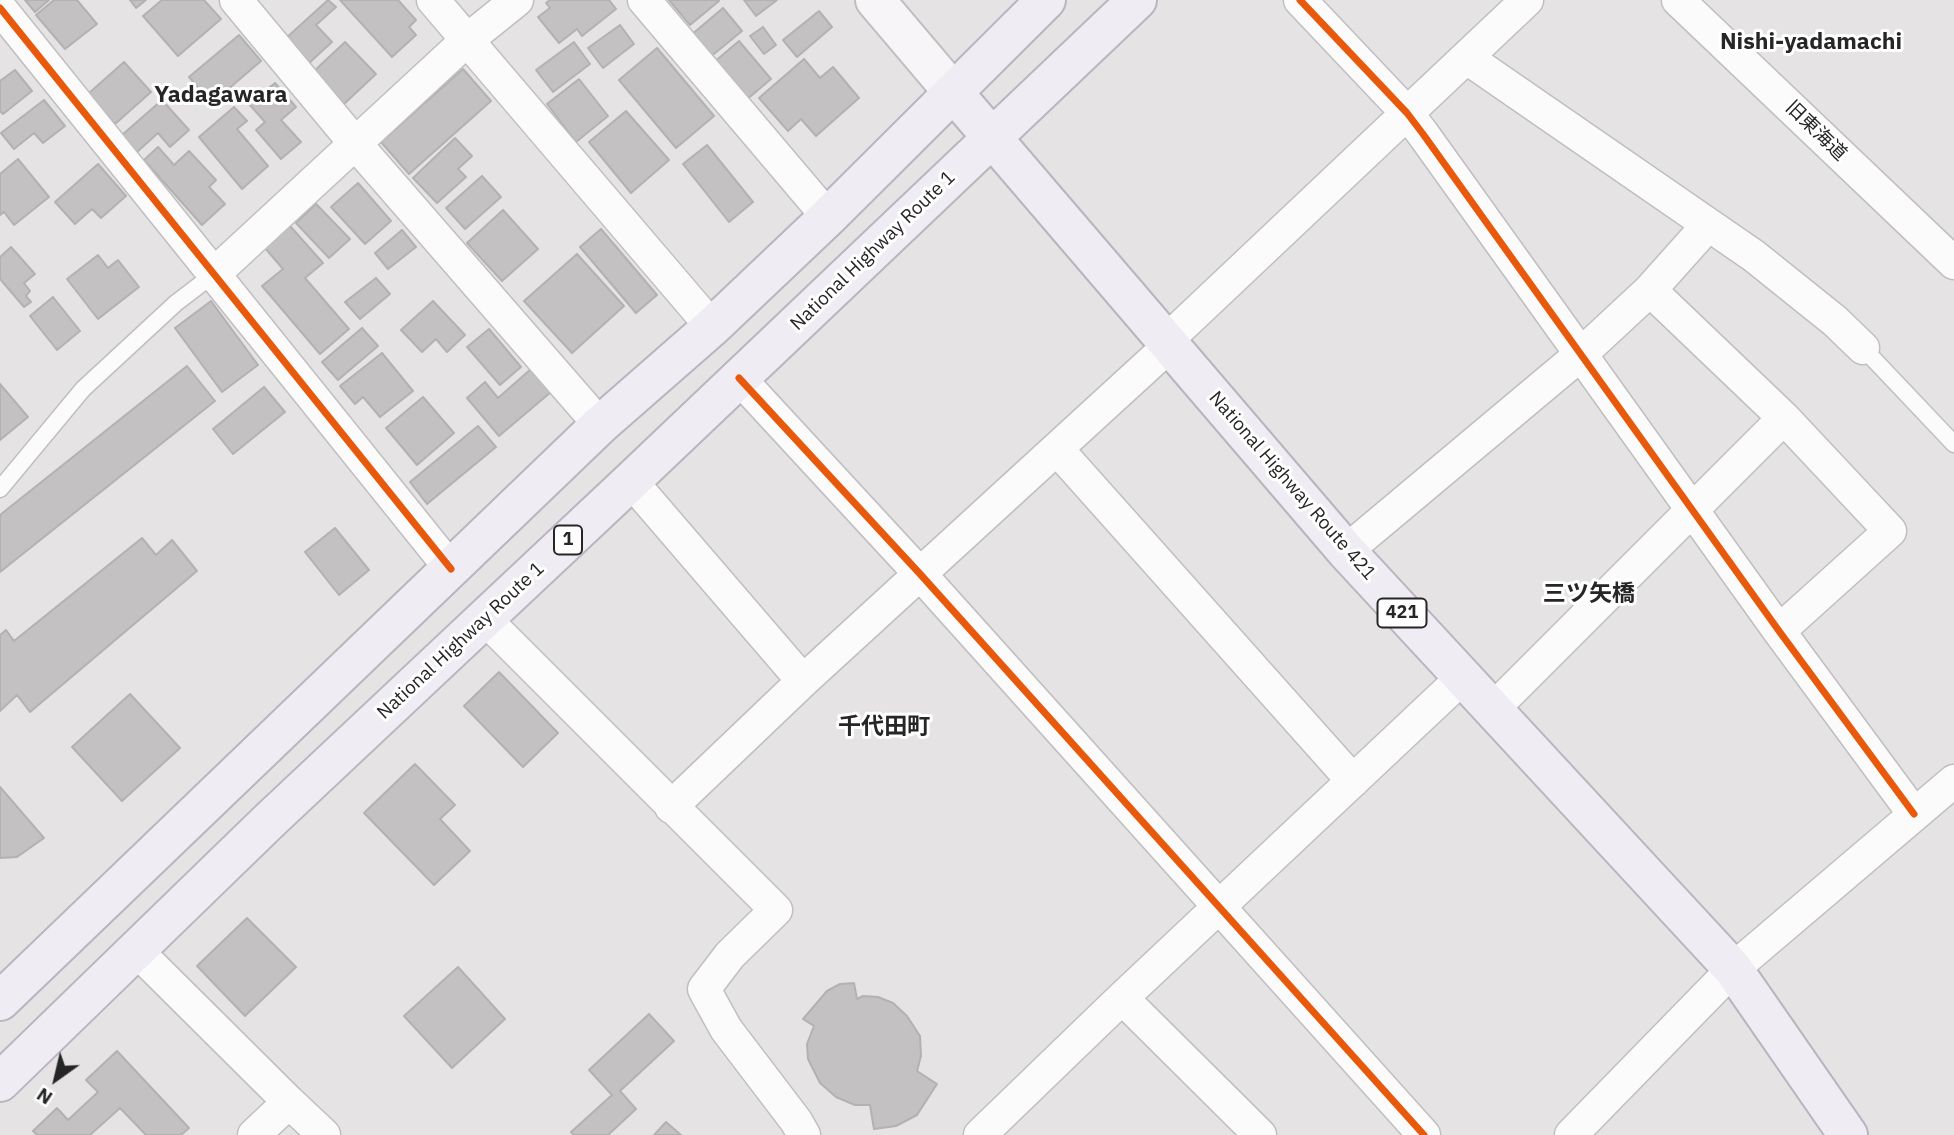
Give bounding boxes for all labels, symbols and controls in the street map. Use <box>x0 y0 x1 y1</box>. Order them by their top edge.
district label: Nishi-yadamachi <box>1720 28 1902 56</box>
district label: Yadagawara <box>154 81 288 109</box>
street label: 旧東海道 <box>1781 96 1851 166</box>
street label: National Highway Route 1 <box>786 166 960 336</box>
street label: National Highway Route 421 <box>1204 387 1380 585</box>
road number: 1 <box>554 526 582 554</box>
street label: National Highway Route 1 <box>373 558 549 724</box>
district label: 三ツ矢橋 <box>1543 580 1635 608</box>
road number: 421 <box>1378 598 1426 628</box>
district label: 千代田町 <box>838 713 930 741</box>
north arrow <box>21 1044 91 1114</box>
text: N <box>32 1083 57 1110</box>

